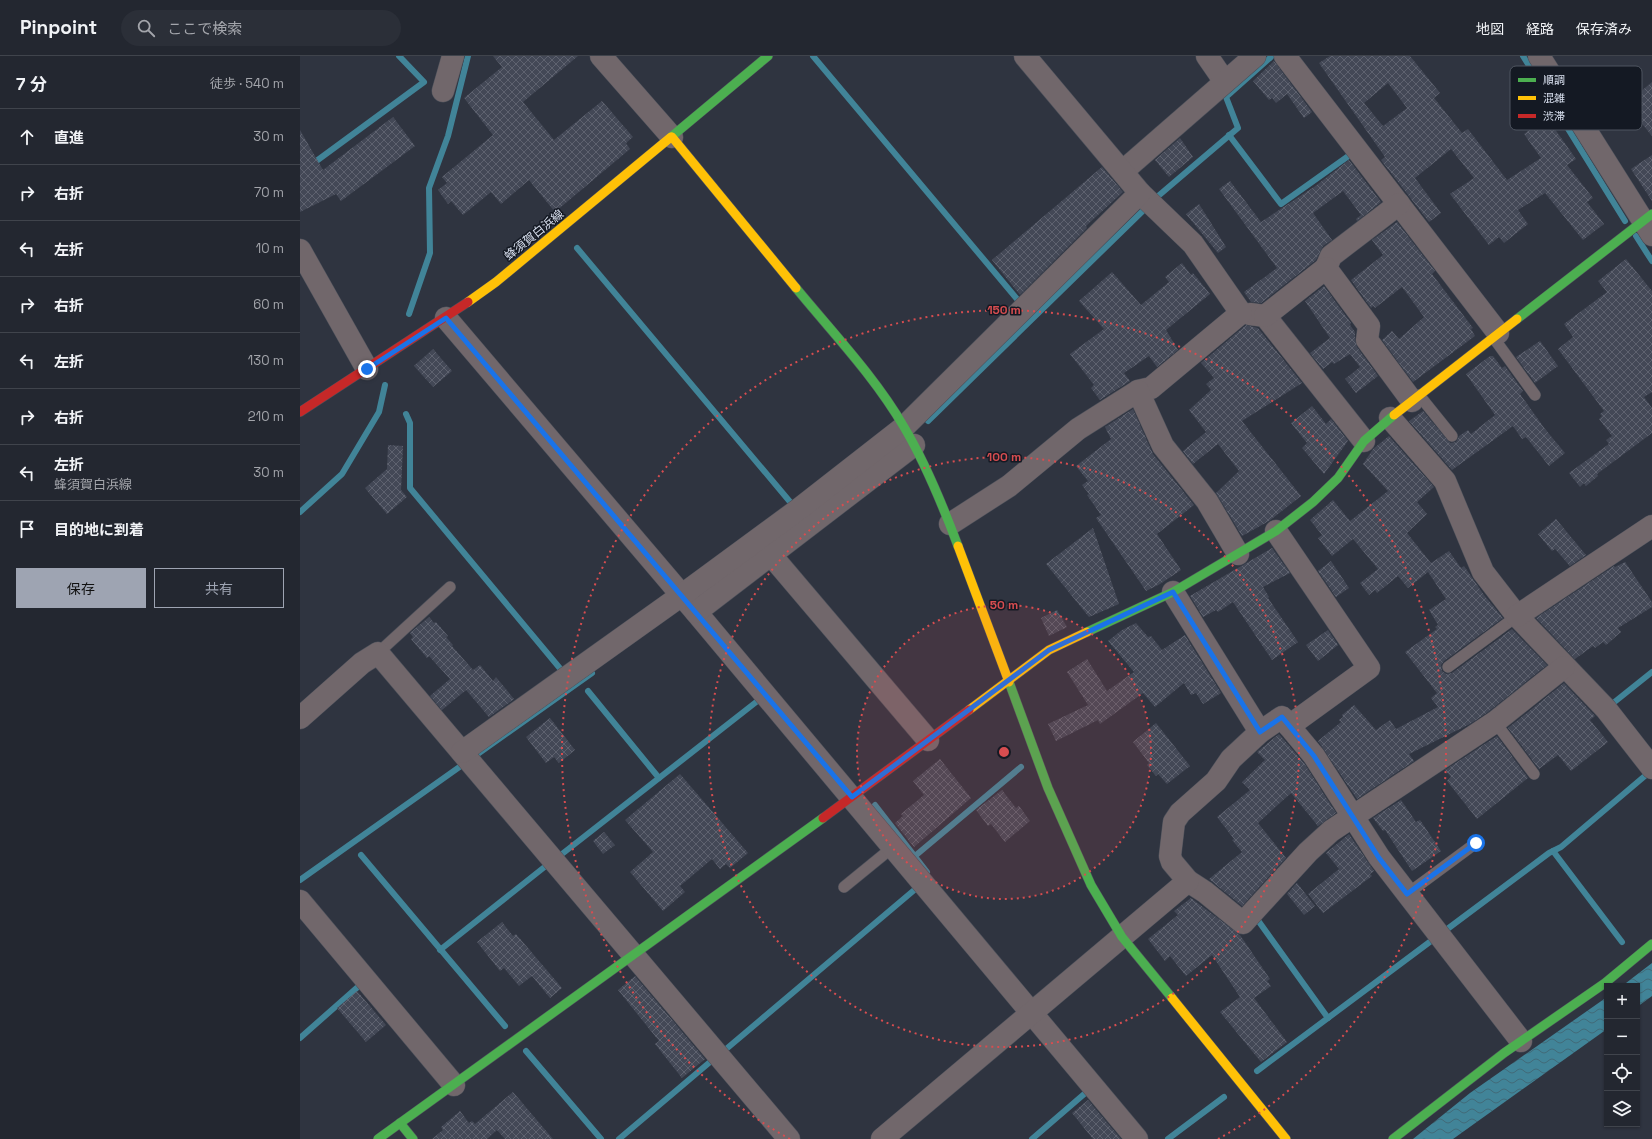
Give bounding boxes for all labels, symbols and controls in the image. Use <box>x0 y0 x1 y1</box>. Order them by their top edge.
search box <box>121 10 401 46</box>
text: Pinpoint <box>20 15 97 40</box>
icon: search <box>135 17 157 39</box>
text: ここで検索 <box>167 19 242 38</box>
text: 地図 <box>1476 20 1504 38</box>
text: 経路 <box>1526 20 1554 38</box>
text: 保存済み <box>1576 20 1632 38</box>
legend <box>1510 66 1642 130</box>
text: 7 分 <box>16 73 47 95</box>
text: 順調 <box>1543 73 1565 87</box>
text: 徒歩 · 540 m <box>210 75 284 92</box>
text: 混雑 <box>1543 91 1565 105</box>
text: 渋滞 <box>1543 109 1565 123</box>
icon: ahead <box>16 126 38 148</box>
text: 直進 <box>54 128 84 147</box>
text: 30 m <box>253 128 284 145</box>
icon: right <box>16 182 38 204</box>
text: 右折 <box>54 184 84 203</box>
text: 70 m <box>254 184 284 201</box>
street label: 蜂須賀白浜線 <box>501 206 567 264</box>
icon: left <box>16 238 38 260</box>
text: 左折 <box>54 240 84 259</box>
text: 10 m <box>256 240 284 257</box>
icon: right <box>16 294 38 316</box>
text: 右折 <box>54 296 84 315</box>
text: 60 m <box>253 296 284 313</box>
text: 150 m <box>987 302 1021 318</box>
icon: left <box>16 350 38 372</box>
text: 左折 <box>54 352 84 371</box>
text: 130 m <box>248 352 284 369</box>
route end <box>358 360 376 378</box>
icon: right <box>16 406 38 428</box>
text: 右折 <box>54 408 84 427</box>
text: 210 m <box>248 408 284 425</box>
text: 100 m <box>987 449 1021 465</box>
text: 左折 <box>54 455 84 474</box>
icon: left <box>16 462 38 484</box>
text: 30 m <box>253 464 284 481</box>
text: 蜂須賀白浜線 <box>54 476 132 493</box>
icon: arrive <box>16 518 38 540</box>
text: 目的地に到着 <box>54 520 144 539</box>
button: 保存 <box>16 568 146 608</box>
button: 共有 <box>154 568 284 608</box>
text: 50 m <box>990 597 1018 613</box>
centre of rings <box>997 745 1011 759</box>
route start <box>1467 834 1485 852</box>
map controls <box>1604 983 1640 1127</box>
button: + <box>1604 983 1640 1019</box>
button: − <box>1604 1019 1640 1055</box>
button: locate <box>1604 1055 1640 1091</box>
button: layers <box>1604 1091 1640 1127</box>

